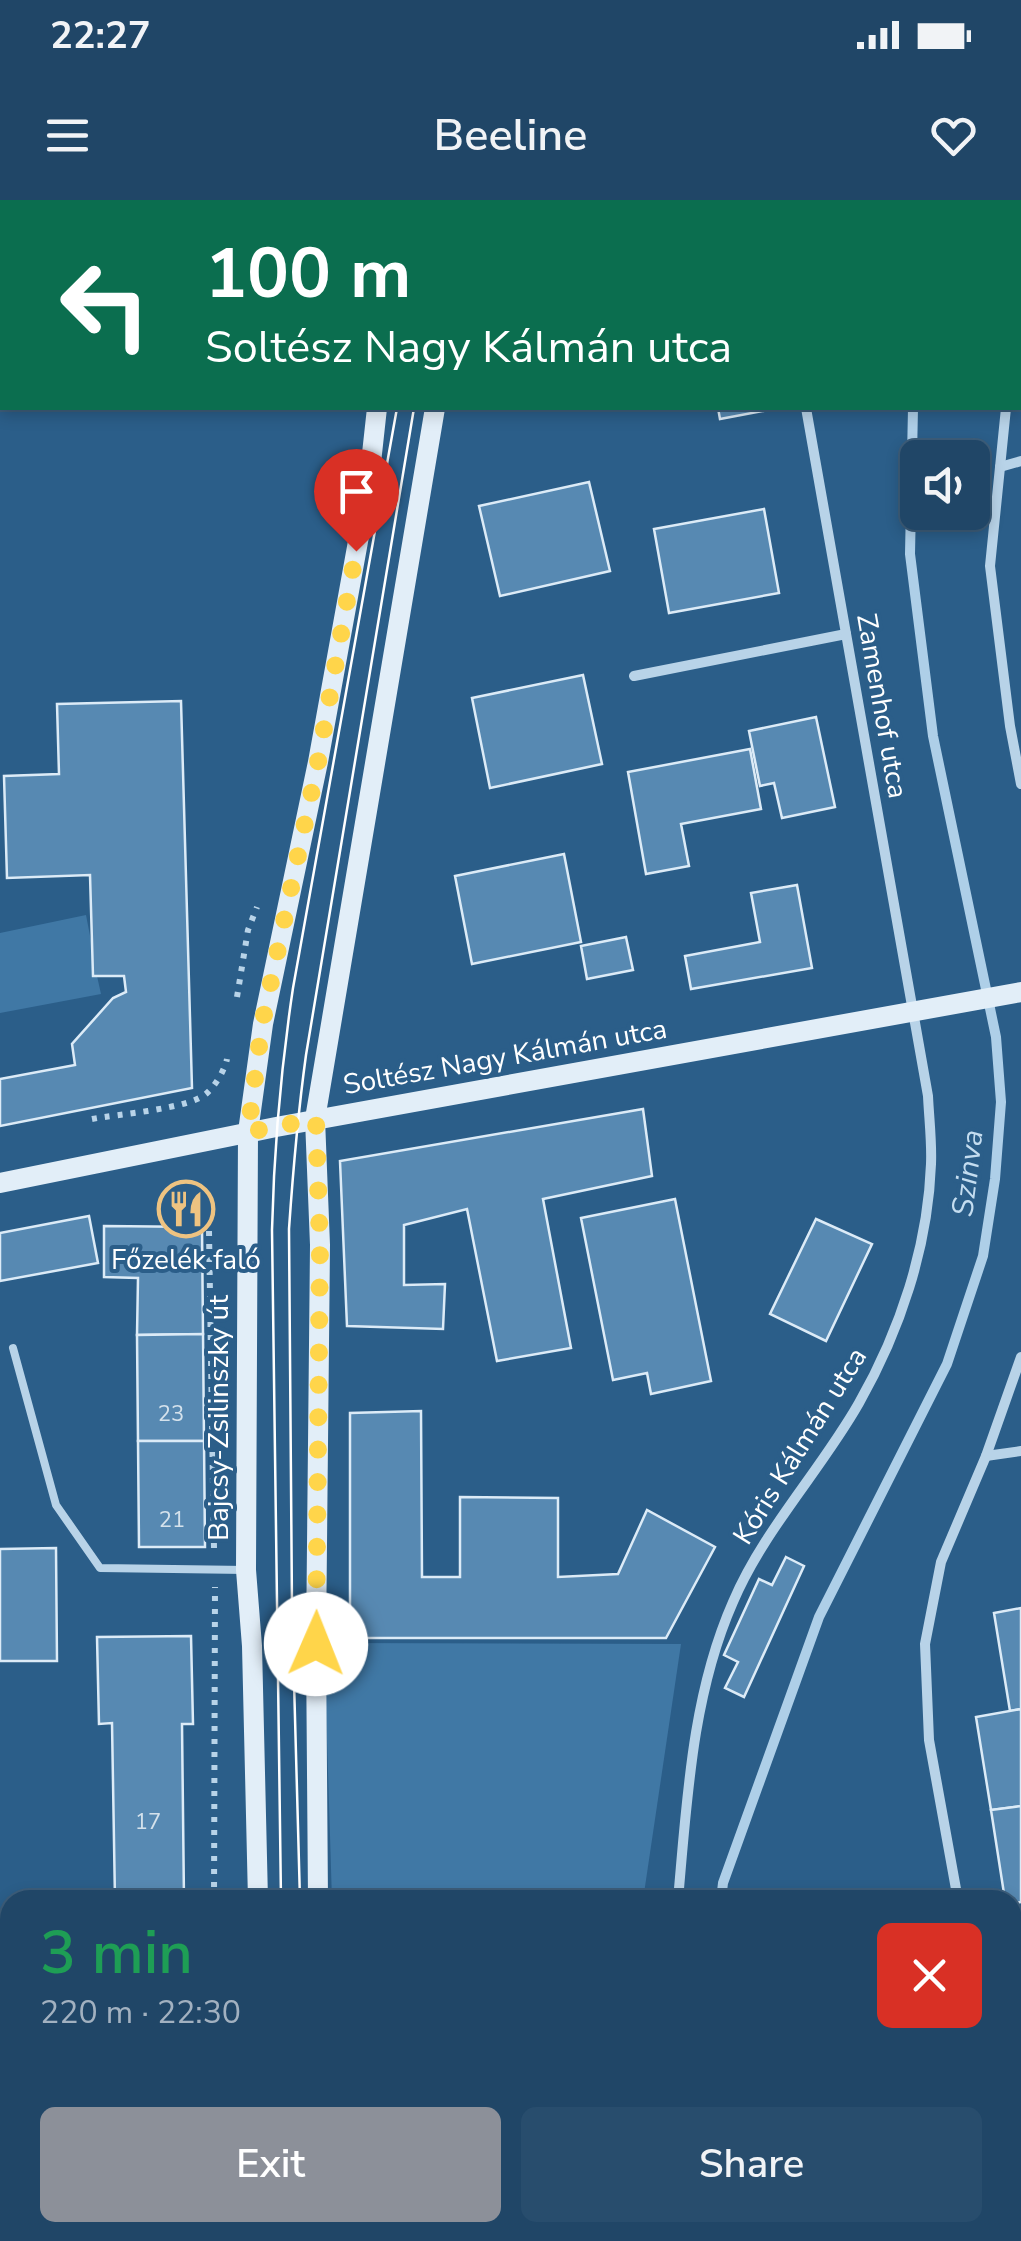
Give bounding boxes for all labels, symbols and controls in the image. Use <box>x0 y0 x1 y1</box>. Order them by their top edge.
text: 22:27 <box>50 10 151 61</box>
text: Beeline <box>434 105 587 166</box>
icon: menu <box>40 108 95 163</box>
icon: heart <box>926 108 981 163</box>
text: 100 m <box>205 226 411 322</box>
icon: left <box>40 240 170 370</box>
text: Soltész Nagy Kálmán utca <box>205 317 732 378</box>
map controls <box>900 440 990 530</box>
button: sound <box>900 440 990 530</box>
pin <box>314 449 399 552</box>
icon: arrive <box>329 464 384 519</box>
street label: Zamenhof utca <box>847 611 917 801</box>
street label: Soltész Nagy Kálmán utca <box>340 1010 670 1104</box>
water label: Szinva <box>942 1127 994 1219</box>
restaurant icon: Főzelék faló <box>156 1179 216 1239</box>
place label: Főzelék faló <box>111 1241 261 1279</box>
street label: Bajcsy-Zsilinszky út <box>200 1295 238 1541</box>
street label: Kóris Kálmán utca <box>724 1340 876 1552</box>
house number: 23 <box>158 1399 184 1429</box>
house number: 21 <box>159 1505 185 1535</box>
position arrow <box>264 1592 368 1696</box>
house number: 17 <box>135 1807 161 1837</box>
text: 3 min <box>40 1912 193 1994</box>
button: close <box>877 1923 982 2028</box>
text: 220 m · 22:30 <box>40 1991 241 2034</box>
button: Exit <box>40 2107 501 2222</box>
button: Share <box>521 2107 982 2222</box>

